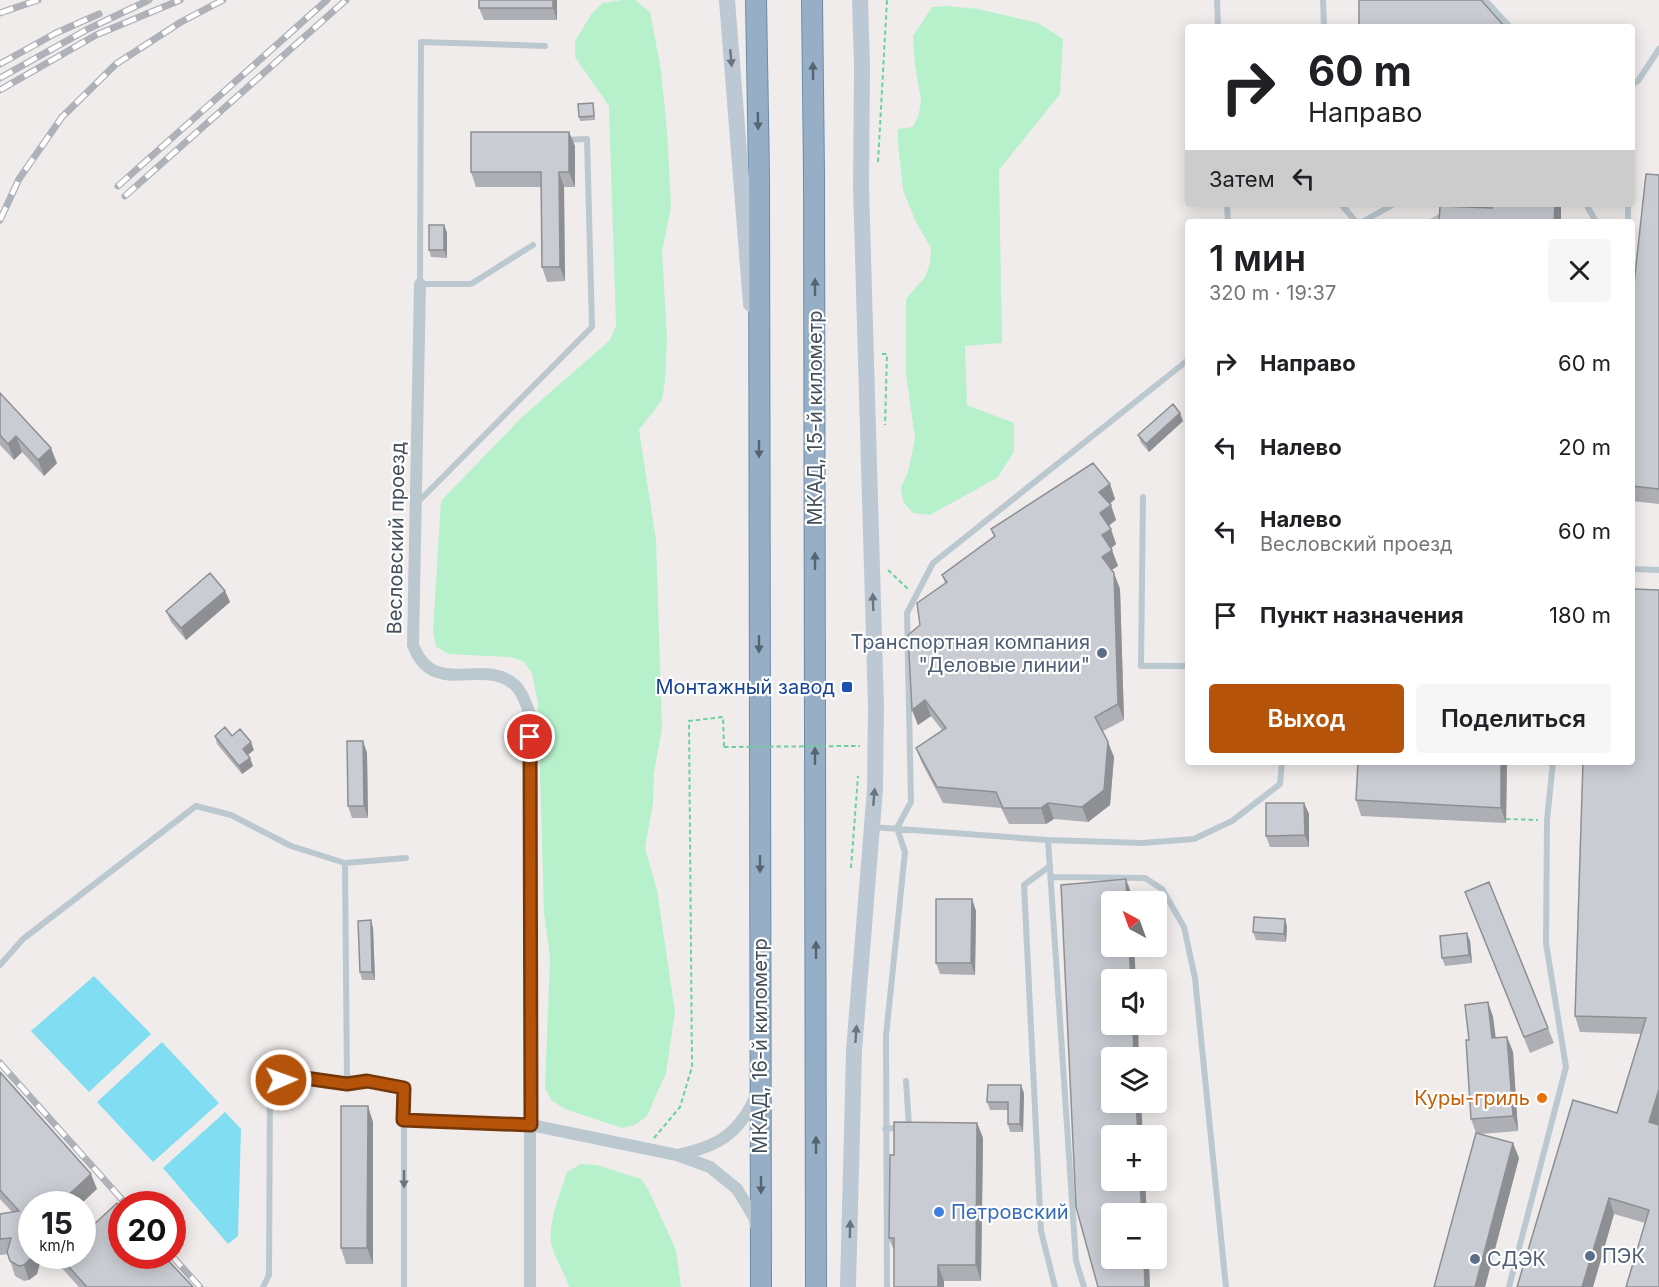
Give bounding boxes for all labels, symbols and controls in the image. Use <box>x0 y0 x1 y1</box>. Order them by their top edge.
text: 60 m <box>1308 45 1412 96</box>
icon: right <box>1209 48 1287 126</box>
one-way arrow <box>726 49 736 68</box>
one-way arrow <box>808 62 818 81</box>
text: Направо <box>1308 96 1423 129</box>
one-way arrow <box>753 112 763 131</box>
icon: left <box>1287 162 1320 195</box>
text: Затем <box>1209 166 1275 192</box>
text: 1 мин <box>1209 236 1306 280</box>
button: close <box>1548 239 1611 302</box>
one-way arrow <box>810 278 820 297</box>
text: 320 m · 19:37 <box>1209 281 1336 305</box>
street label: МКАД, 15-й километр <box>803 310 827 526</box>
icon: right <box>1209 347 1242 380</box>
text: Направо <box>1260 350 1356 376</box>
text: 60 m <box>1558 350 1611 376</box>
icon: left <box>1209 431 1242 464</box>
text: Налево <box>1260 434 1342 460</box>
text: 20 m <box>1558 434 1611 460</box>
one-way arrow <box>754 439 764 458</box>
street label: Весловский проезд <box>382 442 410 634</box>
text: Налево <box>1260 506 1342 532</box>
icon: left <box>1209 515 1242 548</box>
text: 60 m <box>1558 518 1611 544</box>
text: Весловский проезд <box>1260 532 1453 556</box>
one-way arrow <box>810 551 820 570</box>
one-way arrow <box>869 593 878 612</box>
icon: arrive <box>1209 599 1242 632</box>
text: Пункт назначения <box>1260 602 1464 628</box>
text: 180 m <box>1549 602 1611 628</box>
place label: Транспортная компания "Деловые линии" <box>850 630 1090 677</box>
one-way arrow <box>754 634 764 653</box>
marker: Транспортная компания "Деловые линии" <box>1095 646 1109 660</box>
place label: Монтажный завод <box>655 675 835 699</box>
marker: Монтажный завод <box>840 680 854 694</box>
button: Выход <box>1209 684 1404 753</box>
button: Поделиться <box>1416 684 1611 753</box>
pin <box>504 711 555 762</box>
icon: arrive <box>513 720 546 753</box>
one-way arrow <box>810 746 820 765</box>
one-way arrow <box>869 788 879 807</box>
one-way arrow <box>755 855 765 874</box>
north arrow <box>1101 891 1167 957</box>
map controls <box>1101 891 1167 1269</box>
street label: МКАД, 16-й километр <box>748 938 772 1154</box>
one-way arrow <box>811 940 820 959</box>
button: sound <box>1101 969 1167 1035</box>
one-way arrow <box>851 1024 860 1043</box>
button: layers <box>1101 1047 1167 1113</box>
position arrow <box>249 1048 313 1112</box>
place label: Куры-гриль <box>1414 1086 1530 1110</box>
marker: Куры-гриль <box>1535 1091 1549 1105</box>
button: + <box>1101 1125 1167 1191</box>
one-way arrow <box>811 1135 821 1154</box>
one-way arrow <box>399 1169 409 1188</box>
one-way arrow <box>756 1176 765 1195</box>
speed limit sign: 20 <box>108 1191 186 1269</box>
place label: Петровский <box>951 1200 1069 1224</box>
button: − <box>1101 1203 1167 1269</box>
text: 15 <box>41 1205 73 1241</box>
marker: Петровский <box>932 1205 946 1219</box>
one-way arrow <box>845 1219 855 1238</box>
text: km/h <box>39 1236 75 1255</box>
place label: ПЭК <box>1602 1244 1645 1268</box>
place label: СДЭК <box>1487 1247 1546 1271</box>
marker: ПЭК <box>1583 1249 1597 1263</box>
marker: СДЭК <box>1468 1252 1482 1266</box>

